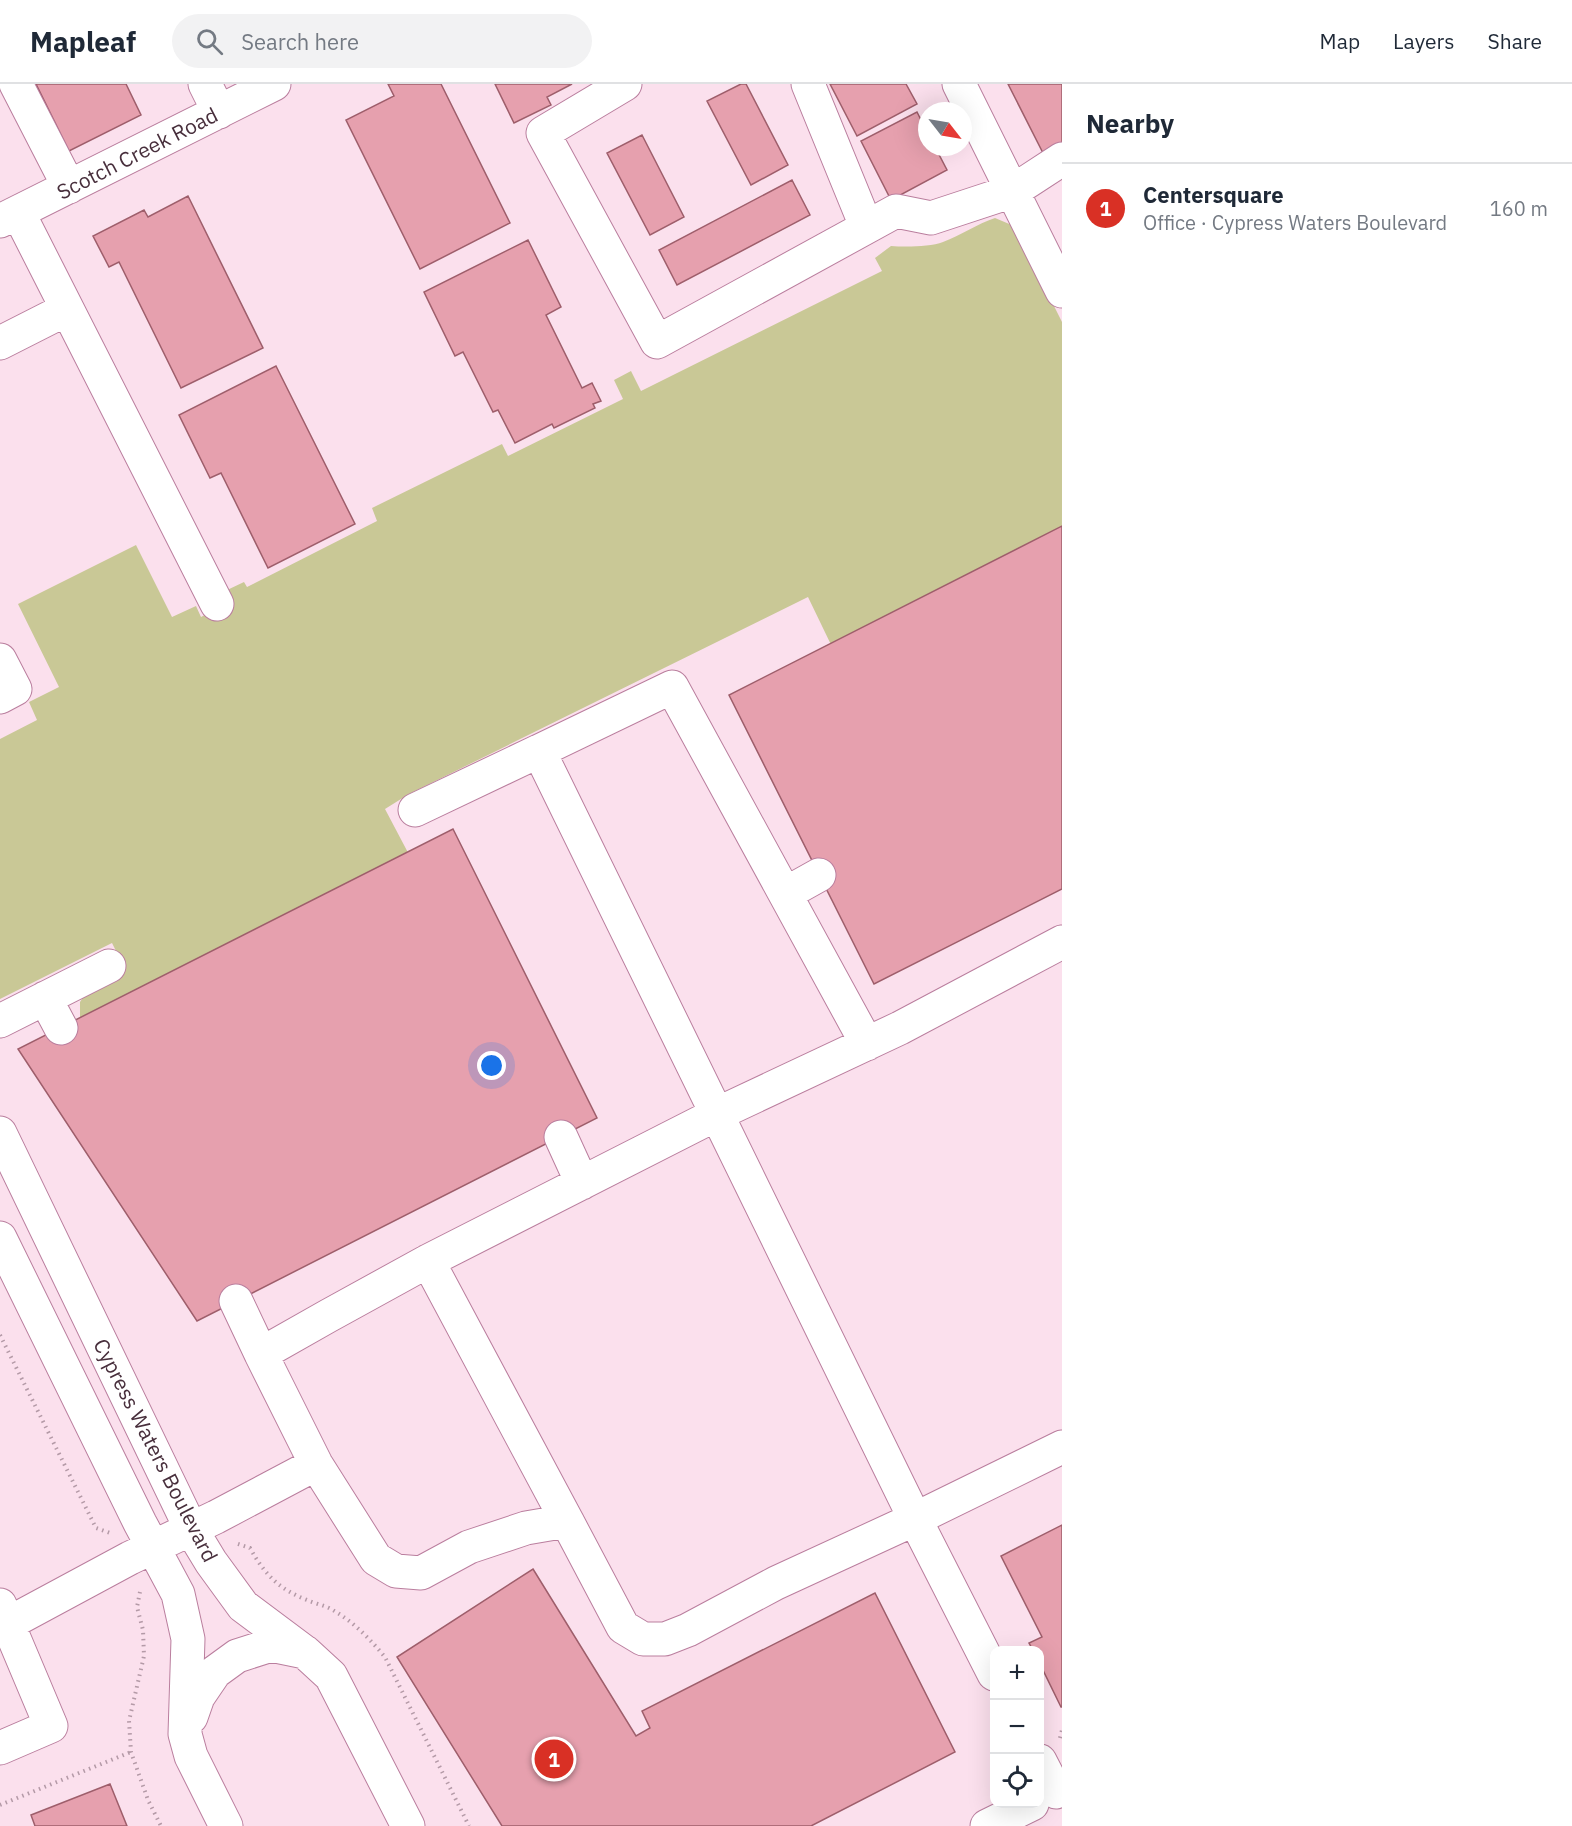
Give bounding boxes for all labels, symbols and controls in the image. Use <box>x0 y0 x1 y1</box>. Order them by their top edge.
search box <box>172 14 592 68</box>
text: Mapleaf <box>30 23 136 60</box>
icon: search <box>193 25 226 58</box>
text: Search here <box>241 27 359 56</box>
text: Map <box>1320 27 1360 55</box>
text: Layers <box>1393 27 1455 55</box>
text: Share <box>1488 27 1542 55</box>
street label: Scotch Creek Road <box>52 100 222 206</box>
north arrow <box>918 102 972 156</box>
text: Nearby <box>1086 106 1174 140</box>
text: Centersquare <box>1143 180 1284 209</box>
text: 1 <box>1100 195 1112 222</box>
text: 160 m <box>1490 195 1548 222</box>
text: Office · Cypress Waters Boulevard <box>1143 209 1447 236</box>
your location <box>477 1051 506 1080</box>
street label: Cypress Waters Boulevard <box>87 1334 225 1566</box>
map controls <box>990 1646 1044 1808</box>
button: + <box>990 1646 1044 1700</box>
button: − <box>990 1700 1044 1754</box>
pin: 1 <box>534 1736 574 1782</box>
button: locate <box>990 1754 1044 1808</box>

